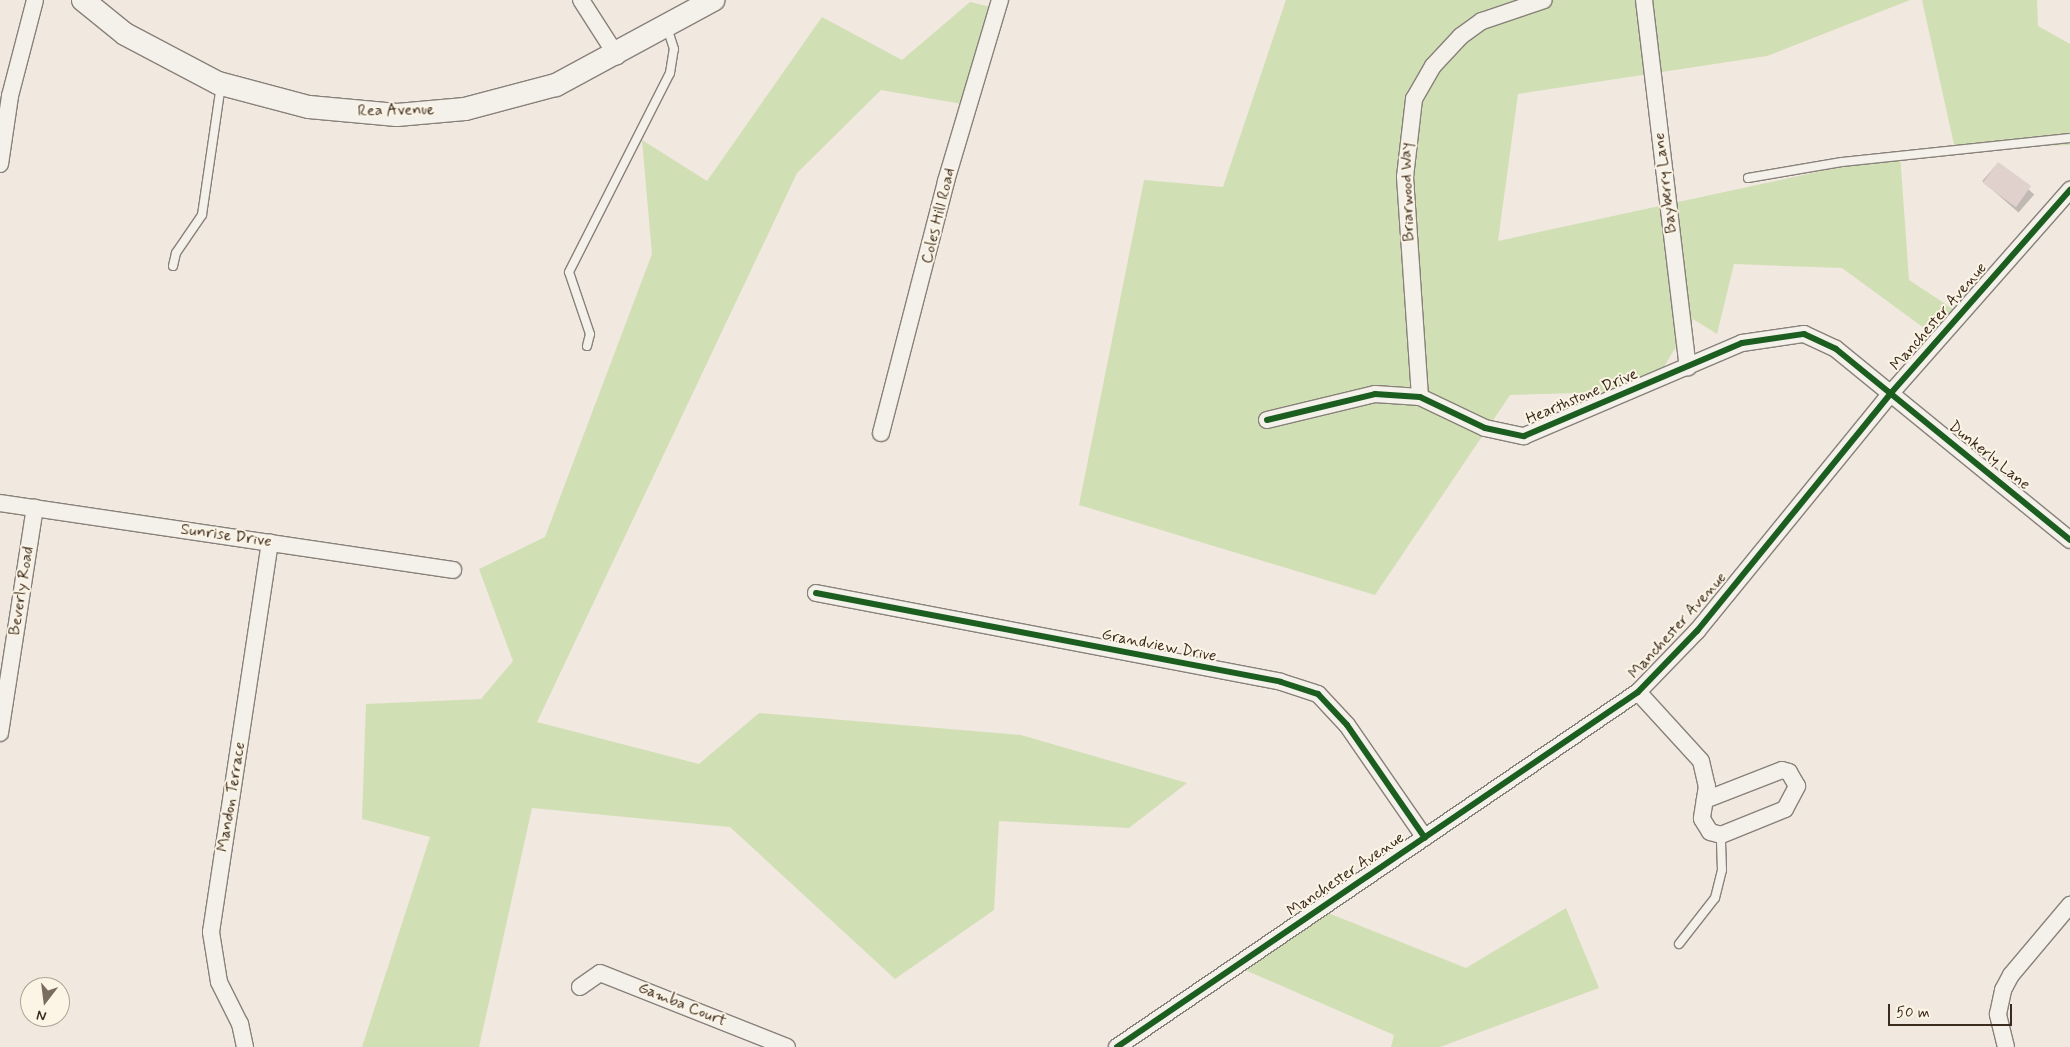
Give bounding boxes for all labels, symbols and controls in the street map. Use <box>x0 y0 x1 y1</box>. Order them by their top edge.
street label: Rea Avenue <box>356 101 436 121</box>
street label: Bayberry Lane <box>1650 132 1682 234</box>
street label: Briarwood Way <box>1397 140 1419 244</box>
street label: Coles Hill Road <box>918 166 960 266</box>
street label: Manchester Avenue <box>1887 260 1991 374</box>
street label: Hearthstone Drive <box>1524 365 1640 429</box>
street label: Dunkerly Lane <box>1944 417 2034 495</box>
street label: Sunrise Drive <box>180 520 272 552</box>
street label: Beverly Road <box>6 546 38 636</box>
street label: Manchester Avenue <box>1626 569 1730 683</box>
street label: Grandview Drive <box>1100 625 1218 667</box>
street label: Mandon Terrace <box>214 742 250 852</box>
street label: Manchester Avenue <box>1285 829 1407 921</box>
north arrow <box>20 977 70 1027</box>
street label: Gamba Court <box>635 979 729 1031</box>
scale bar <box>1890 994 2014 1026</box>
text: 50 m <box>1896 1003 1930 1023</box>
text: N <box>35 1006 48 1025</box>

